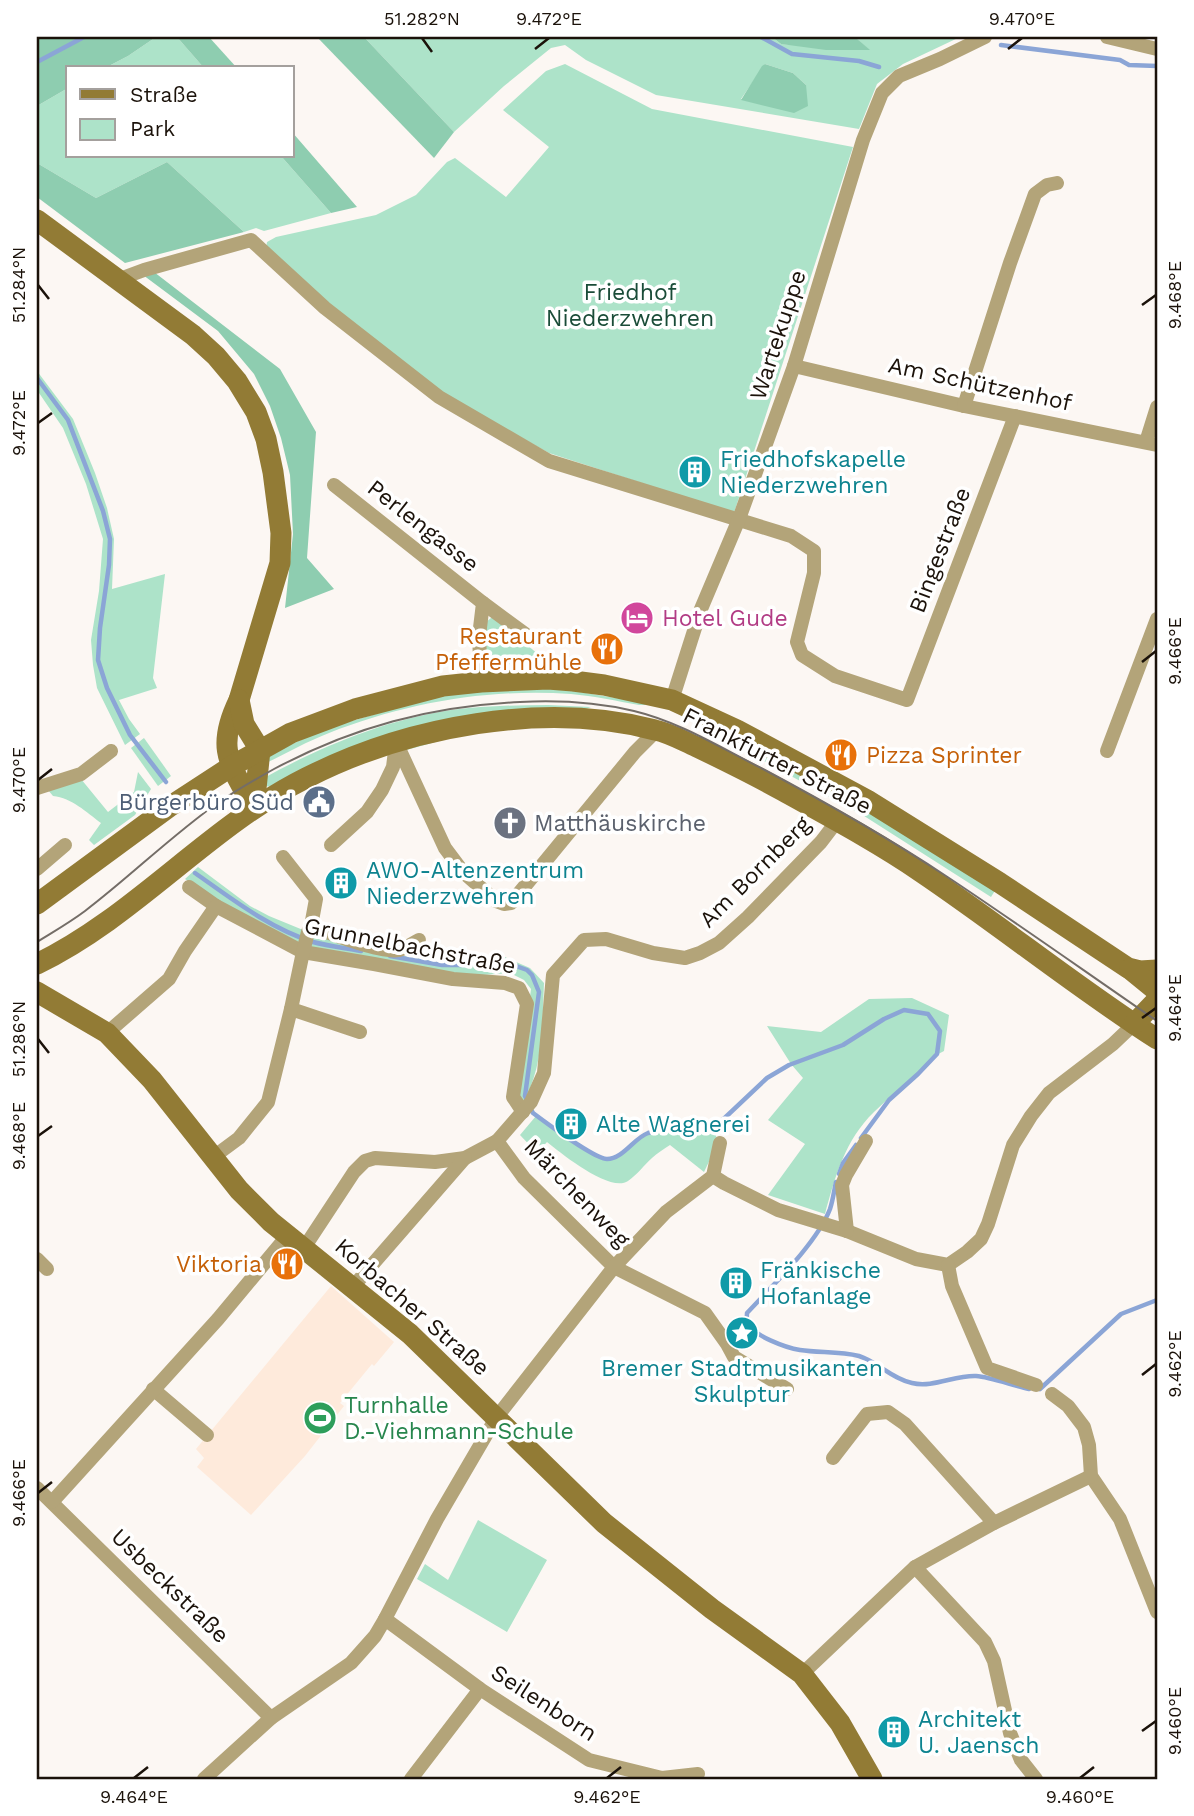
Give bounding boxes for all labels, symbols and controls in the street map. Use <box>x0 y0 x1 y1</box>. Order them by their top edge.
text: 51.282°N <box>384 8 460 29</box>
text: 9.472°E <box>516 8 582 29</box>
text: 9.470°E <box>989 8 1055 29</box>
legend <box>66 66 294 158</box>
text: Straße <box>130 82 198 107</box>
text: Park <box>130 116 175 141</box>
text: 51.284°N <box>8 247 29 323</box>
text: 9.468°E <box>1164 261 1185 329</box>
street label: Wartekuppe <box>744 267 812 403</box>
park label: Friedhof Niederzwehren <box>546 279 714 332</box>
street label: Am Schützenhof <box>886 351 1074 417</box>
text: 9.472°E <box>8 390 29 456</box>
place label: Friedhofskapelle Niederzwehren <box>720 446 906 499</box>
building icon: Friedhofskapelle Niederzwehren <box>676 453 714 491</box>
street label: Perlengasse <box>362 474 484 578</box>
street label: Bingestraße <box>904 483 976 617</box>
hotel icon: Hotel Gude <box>618 599 656 637</box>
place label: Hotel Gude <box>662 605 788 632</box>
text: 9.466°E <box>1164 617 1185 685</box>
place label: Restaurant Pfeffermühle <box>435 623 582 676</box>
restaurant icon: Restaurant Pfeffermühle <box>588 630 626 668</box>
street label: Frankfurter Straße <box>678 702 876 820</box>
restaurant icon: Pizza Sprinter <box>822 736 860 774</box>
place label: Pizza Sprinter <box>866 742 1022 769</box>
text: 9.470°E <box>8 747 29 813</box>
public building icon: Bürgerbüro Süd <box>300 783 338 821</box>
place label: Bürgerbüro Süd <box>119 789 294 816</box>
church icon: Matthäuskirche <box>491 804 529 842</box>
place label: Matthäuskirche <box>534 810 706 837</box>
street label: Am Bornberg <box>694 810 817 933</box>
place label: AWO-Altenzentrum Niederzwehren <box>366 857 584 910</box>
building icon: AWO-Altenzentrum Niederzwehren <box>322 864 360 902</box>
street label: Grunnelbachstraße <box>302 912 518 980</box>
text: 9.464°E <box>1164 974 1185 1042</box>
text: 51.286°N <box>8 1001 29 1077</box>
text: 9.468°E <box>8 1102 29 1170</box>
building icon: Alte Wagnerei <box>552 1105 590 1143</box>
place label: Alte Wagnerei <box>596 1111 750 1138</box>
street label: Märchenweg <box>519 1133 636 1253</box>
street label: Korbacher Straße <box>329 1233 495 1381</box>
restaurant icon: Viktoria <box>268 1245 306 1283</box>
place label: Viktoria <box>176 1251 262 1278</box>
place label: Fränkische Hofanlage <box>760 1257 881 1310</box>
building icon: Fränkische Hofanlage <box>717 1264 755 1302</box>
place icon: Bremer Stadtmusikanten Skulptur <box>723 1314 761 1352</box>
text: 9.462°E <box>1164 1330 1185 1398</box>
place label: Bremer Stadtmusikanten Skulptur <box>601 1355 883 1408</box>
place label: Turnhalle D.-Viehmann-Schule <box>344 1392 574 1445</box>
sports icon: Turnhalle D.-Viehmann-Schule <box>301 1399 339 1437</box>
text: 9.466°E <box>8 1459 29 1527</box>
street label: Usbeckstraße <box>106 1523 234 1649</box>
street label: Seilenborn <box>486 1659 602 1747</box>
text: 9.460°E <box>1164 1687 1185 1755</box>
place label: Architekt U. Jaensch <box>918 1706 1040 1759</box>
building icon: Architekt U. Jaensch <box>875 1713 913 1751</box>
text: 9.464°E <box>100 1786 168 1807</box>
text: 9.462°E <box>573 1786 641 1807</box>
text: 9.460°E <box>1046 1786 1114 1807</box>

